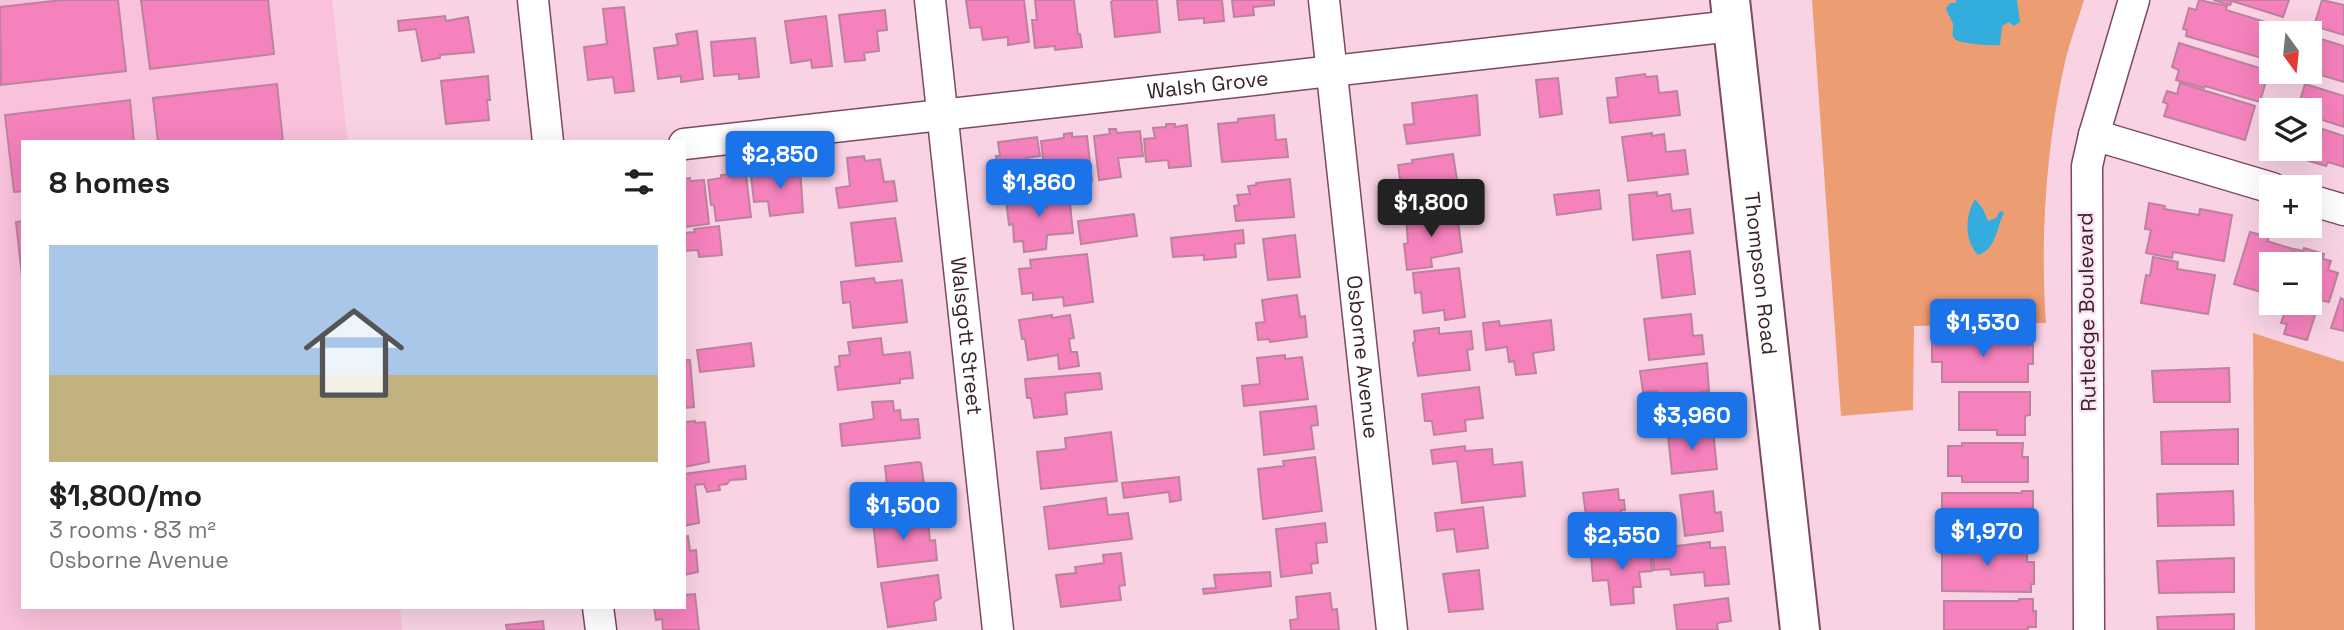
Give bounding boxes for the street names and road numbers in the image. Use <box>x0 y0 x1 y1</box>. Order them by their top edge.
street label: Walsh Grove <box>1145 64 1270 105</box>
street label: Thompson Road <box>1738 190 1783 356</box>
street label: Rutledge Boulevard <box>2071 212 2102 412</box>
street label: Walsgott Street <box>945 255 989 416</box>
street label: Osborne Avenue <box>1341 274 1385 440</box>

